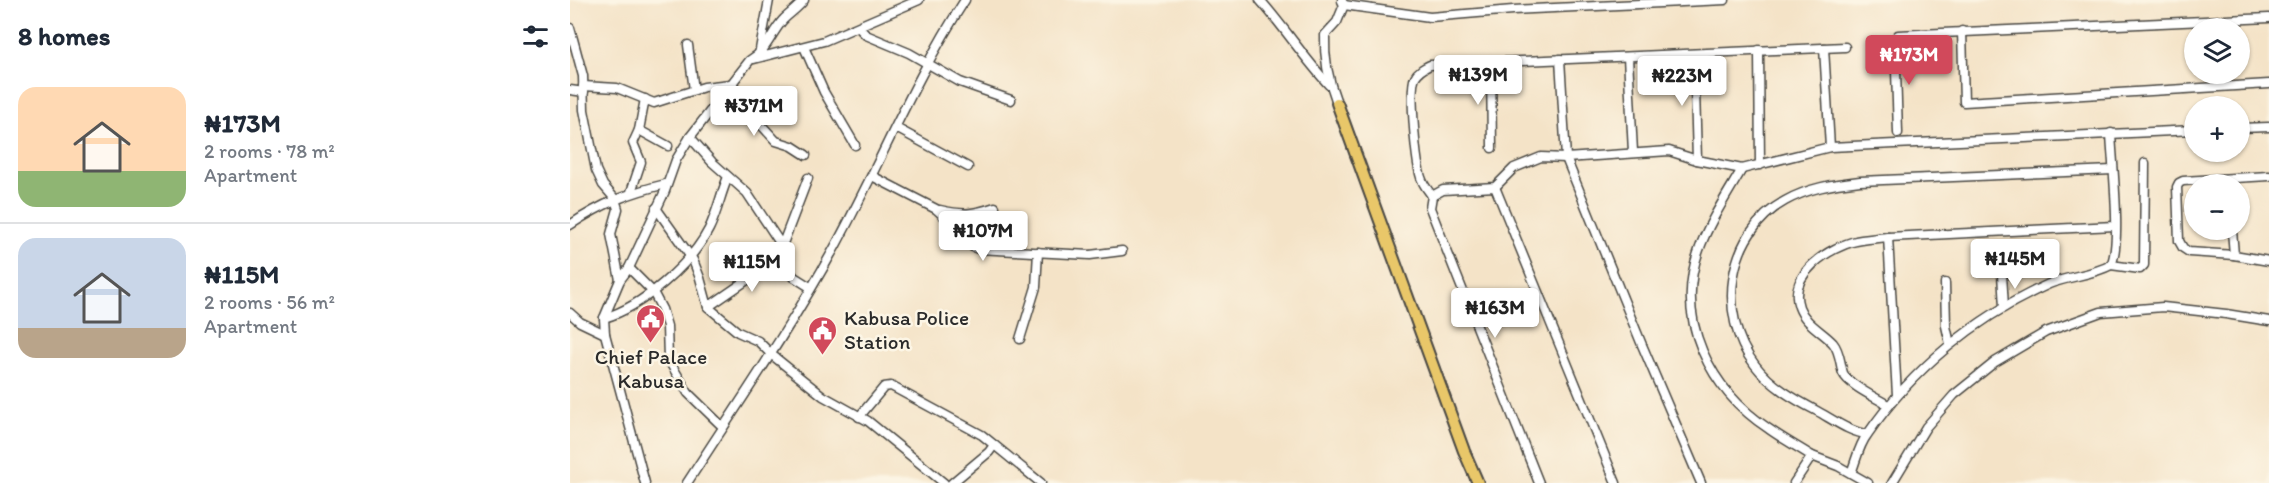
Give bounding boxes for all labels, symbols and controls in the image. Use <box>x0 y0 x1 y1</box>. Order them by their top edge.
map controls <box>2184 18 2250 240</box>
button: layers <box>2184 18 2250 84</box>
text: 8 homes <box>18 20 110 52</box>
icon: filters <box>519 20 552 53</box>
pin: ₦173M <box>1867 35 1951 86</box>
text: ₦173M <box>1879 42 1939 66</box>
pin: ₦139M <box>1436 55 1520 106</box>
pin: ₦223M <box>1640 56 1724 107</box>
text: ₦139M <box>1448 62 1508 86</box>
text: ₦223M <box>1652 63 1713 87</box>
pin: ₦371M <box>712 86 796 137</box>
text: ₦371M <box>724 93 784 117</box>
button: + <box>2184 96 2250 162</box>
text: ₦173M <box>204 107 281 139</box>
icon: home <box>66 111 138 183</box>
text: 2 rooms · 78 m² <box>204 139 335 163</box>
text: Apartment <box>204 163 297 187</box>
button: − <box>2184 174 2250 240</box>
pin: ₦107M <box>941 211 1025 262</box>
text: ₦107M <box>953 218 1013 242</box>
pin: ₦145M <box>1973 239 2057 290</box>
pin: ₦115M <box>710 242 794 293</box>
text: ₦145M <box>1985 246 2045 270</box>
text: ₦115M <box>723 249 781 273</box>
text: ₦115M <box>204 258 280 290</box>
icon: home <box>66 262 138 334</box>
pin: ₦163M <box>1453 288 1537 339</box>
text: 2 rooms · 56 m² <box>204 290 335 314</box>
text: ₦163M <box>1465 295 1525 319</box>
public building icon: Chief Palace Kabusa <box>635 302 667 344</box>
place label: Kabusa Police Station <box>844 305 969 354</box>
text: Apartment <box>204 314 297 338</box>
public building icon: Kabusa Police Station <box>807 314 839 356</box>
place label: Chief Palace Kabusa <box>595 344 707 393</box>

